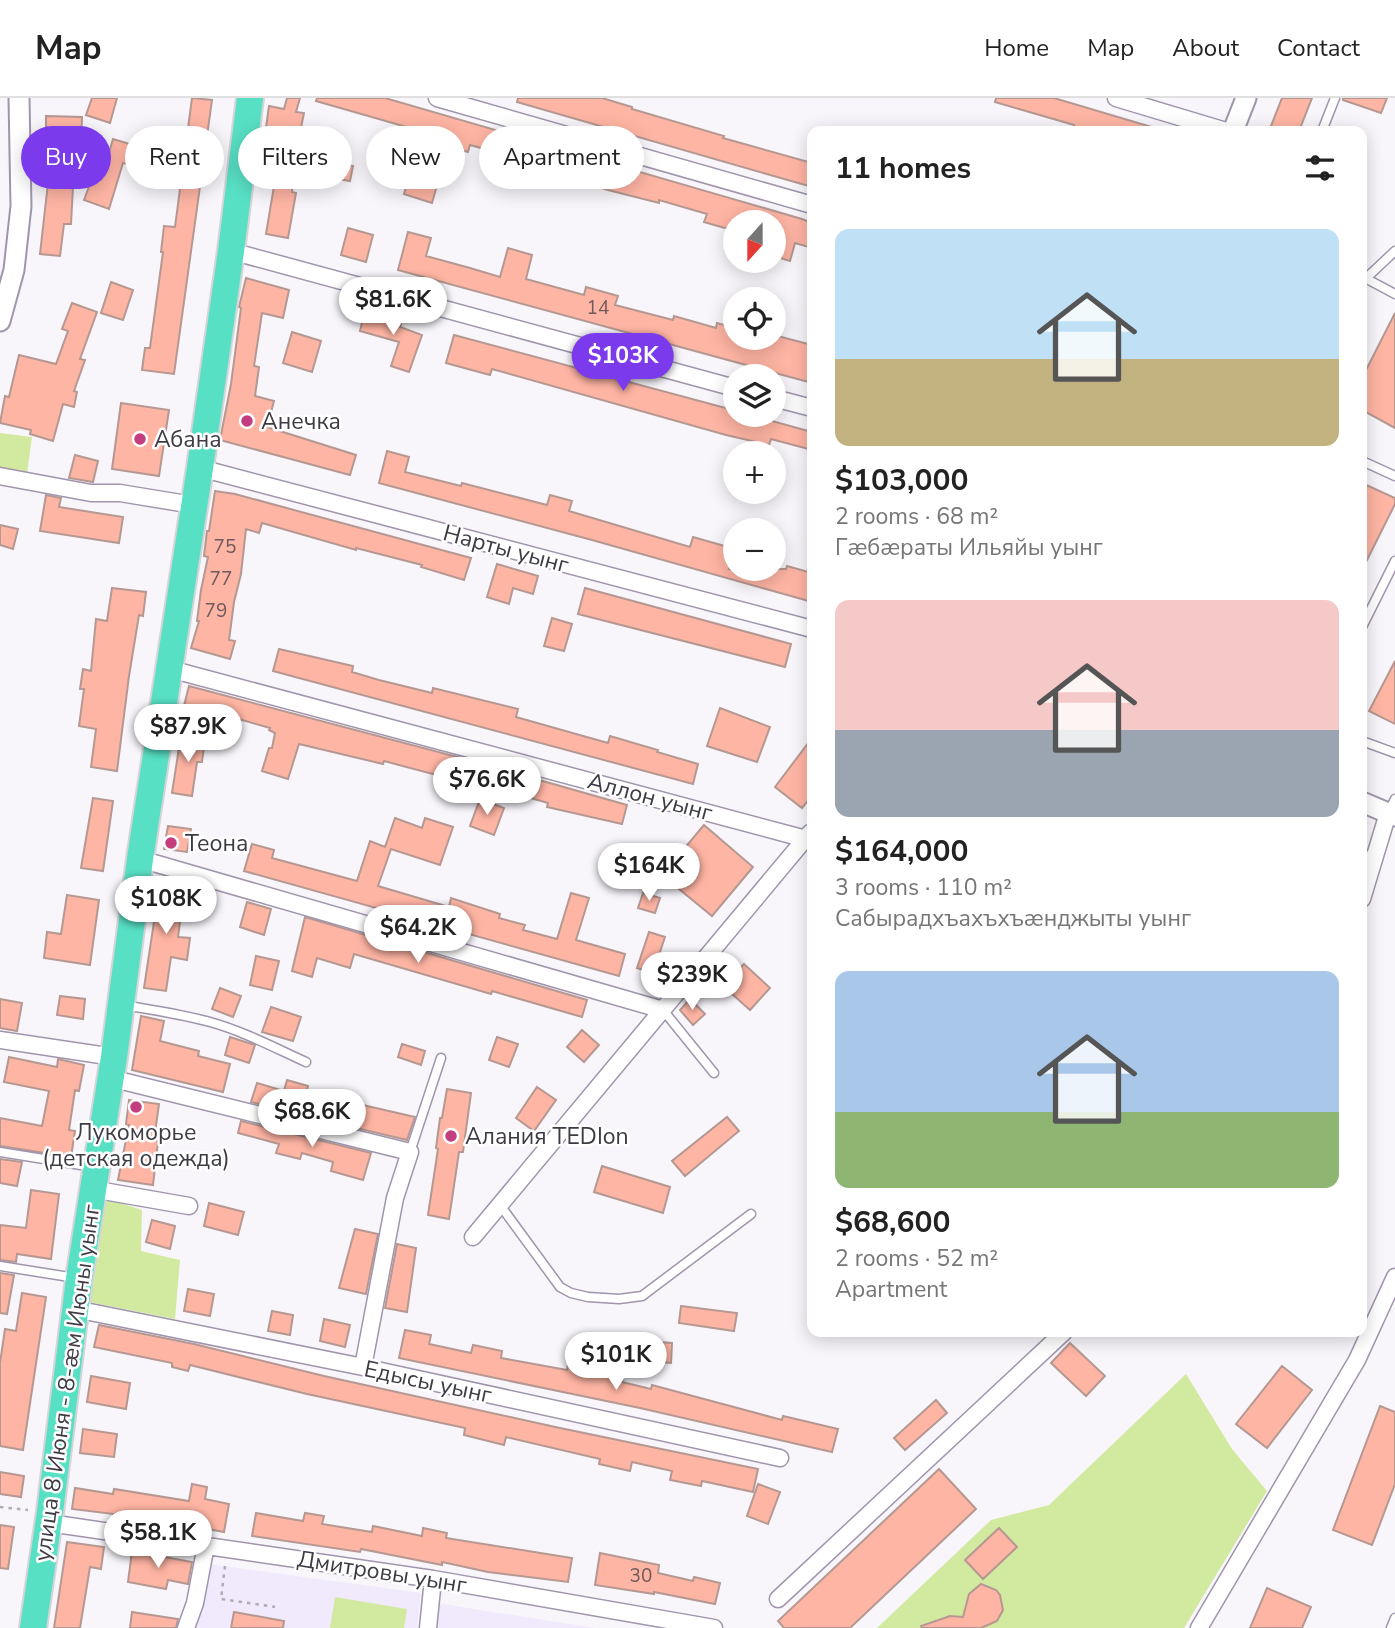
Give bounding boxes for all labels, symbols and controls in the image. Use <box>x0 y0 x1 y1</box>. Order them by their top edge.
text: Map <box>35 26 102 71</box>
text: Home <box>984 32 1049 64</box>
text: Map <box>1087 32 1134 64</box>
text: About <box>1172 32 1239 64</box>
text: Contact <box>1277 32 1360 64</box>
chip: Buy <box>21 126 111 189</box>
chip: Rent <box>125 126 224 189</box>
chip: Filters <box>238 126 352 189</box>
chip: New <box>366 126 465 189</box>
chip: Apartment <box>479 126 644 189</box>
text: 11 homes <box>835 148 971 189</box>
icon: filters <box>1301 149 1339 187</box>
north arrow <box>723 210 786 273</box>
map controls <box>723 210 786 581</box>
icon: home <box>1024 274 1150 400</box>
pin: $81.6K <box>336 278 450 337</box>
text: $81.6K <box>355 284 431 315</box>
button: locate <box>723 287 786 350</box>
house number: 14 <box>587 295 609 321</box>
pin: $103K <box>574 334 672 393</box>
text: $103K <box>588 340 658 371</box>
button: layers <box>723 364 786 427</box>
place label: Анечка <box>261 406 341 437</box>
marker: Анечка <box>239 413 255 429</box>
place label: Абана <box>154 424 222 455</box>
marker: Абана <box>132 431 148 447</box>
button: + <box>723 441 786 504</box>
text: $103,000 <box>835 460 968 501</box>
text: 2 rooms · 68 m² <box>835 501 998 532</box>
street label: Нарты уынг <box>440 517 572 581</box>
button: − <box>723 518 786 581</box>
text: Гæбæраты Ильяйы уынг <box>835 532 1103 563</box>
house number: 75 <box>214 534 236 560</box>
house number: 77 <box>210 566 232 592</box>
house number: 79 <box>205 598 227 624</box>
icon: home <box>1024 645 1150 771</box>
pin: $87.9K <box>131 704 245 764</box>
text: $87.9K <box>150 711 226 742</box>
pin: $76.6K <box>430 758 544 817</box>
text: $76.6K <box>449 764 525 795</box>
street label: Аллон уынг <box>584 765 716 829</box>
place label: Теона <box>185 828 248 859</box>
text: $164,000 <box>835 831 968 872</box>
marker: Теона <box>163 835 179 851</box>
pin: $164K <box>600 844 698 903</box>
text: $164K <box>614 850 684 881</box>
text: 3 rooms · 110 m² <box>835 872 1012 903</box>
pin: $108K <box>117 876 215 936</box>
text: $108K <box>131 883 201 914</box>
text: Сабырадхъахъхъæнджыты уынг <box>835 903 1191 934</box>
pin: $64.2K <box>361 906 475 965</box>
text: $64.2K <box>380 912 456 943</box>
pin: $239K <box>643 953 741 1012</box>
text: $239K <box>657 959 727 990</box>
icon: home <box>1024 1016 1150 1142</box>
pin: $68.6K <box>255 1090 369 1149</box>
text: $68.6K <box>274 1096 350 1127</box>
marker: Лукоморье (детская одежда) <box>128 1099 144 1115</box>
place label: Лукоморье (детская одежда) <box>42 1117 230 1174</box>
place label: Алания ТEDIon <box>465 1121 629 1152</box>
marker: Алания ТEDIon <box>443 1128 459 1144</box>
text: $68,600 <box>835 1202 950 1243</box>
street label: улица 8 Июня - 8-ӕм Июны уынг <box>27 1203 107 1563</box>
text: 2 rooms · 52 m² <box>835 1243 998 1274</box>
text: Apartment <box>835 1274 947 1305</box>
pin: $101K <box>567 1332 665 1392</box>
text: $101K <box>581 1339 651 1370</box>
street label: Едысы уынг <box>361 1353 495 1411</box>
pin: $58.1K <box>101 1510 215 1570</box>
text: $58.1K <box>120 1517 196 1548</box>
street label: Дмитровы уынг <box>295 1543 469 1601</box>
house number: 30 <box>630 1563 652 1589</box>

